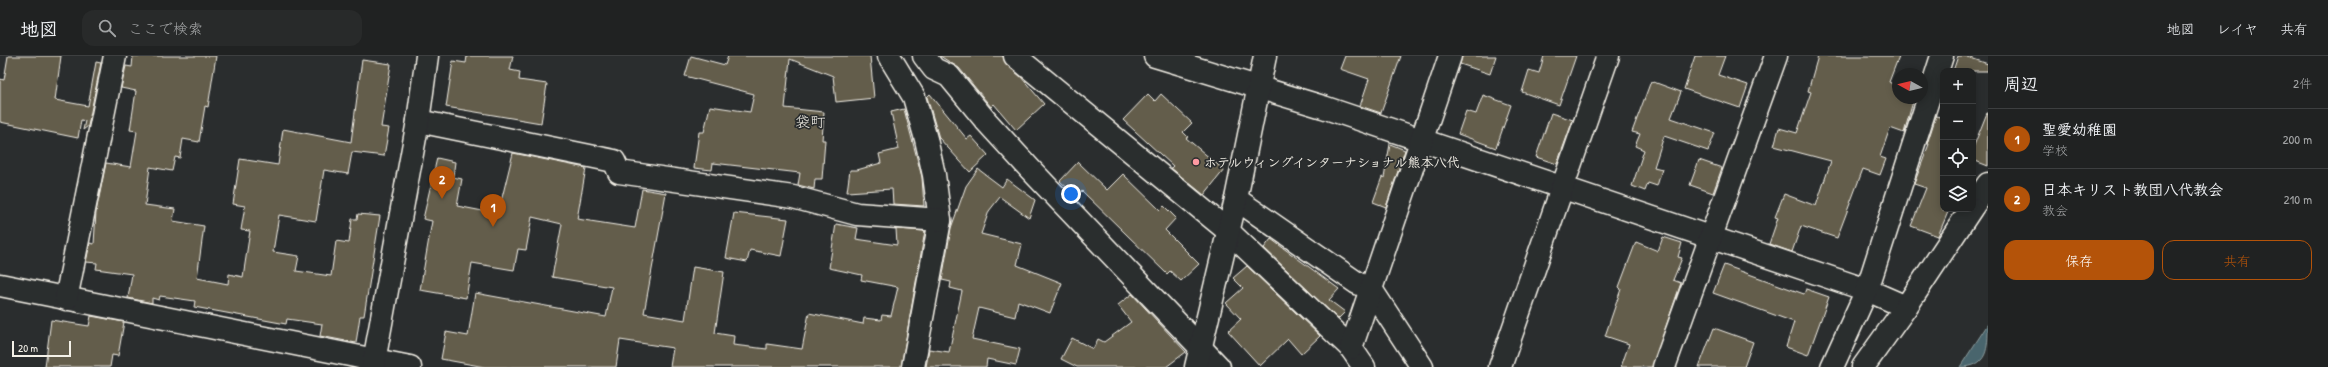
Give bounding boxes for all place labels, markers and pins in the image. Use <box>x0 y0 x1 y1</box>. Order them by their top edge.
place label: ホテルウィングインターナショナル熊本八代 <box>1204 153 1460 171</box>
marker: ホテルウィングインターナショナル熊本八代 <box>1191 157 1201 167</box>
pin: 2 <box>429 166 455 199</box>
pin: 1 <box>480 194 506 227</box>

